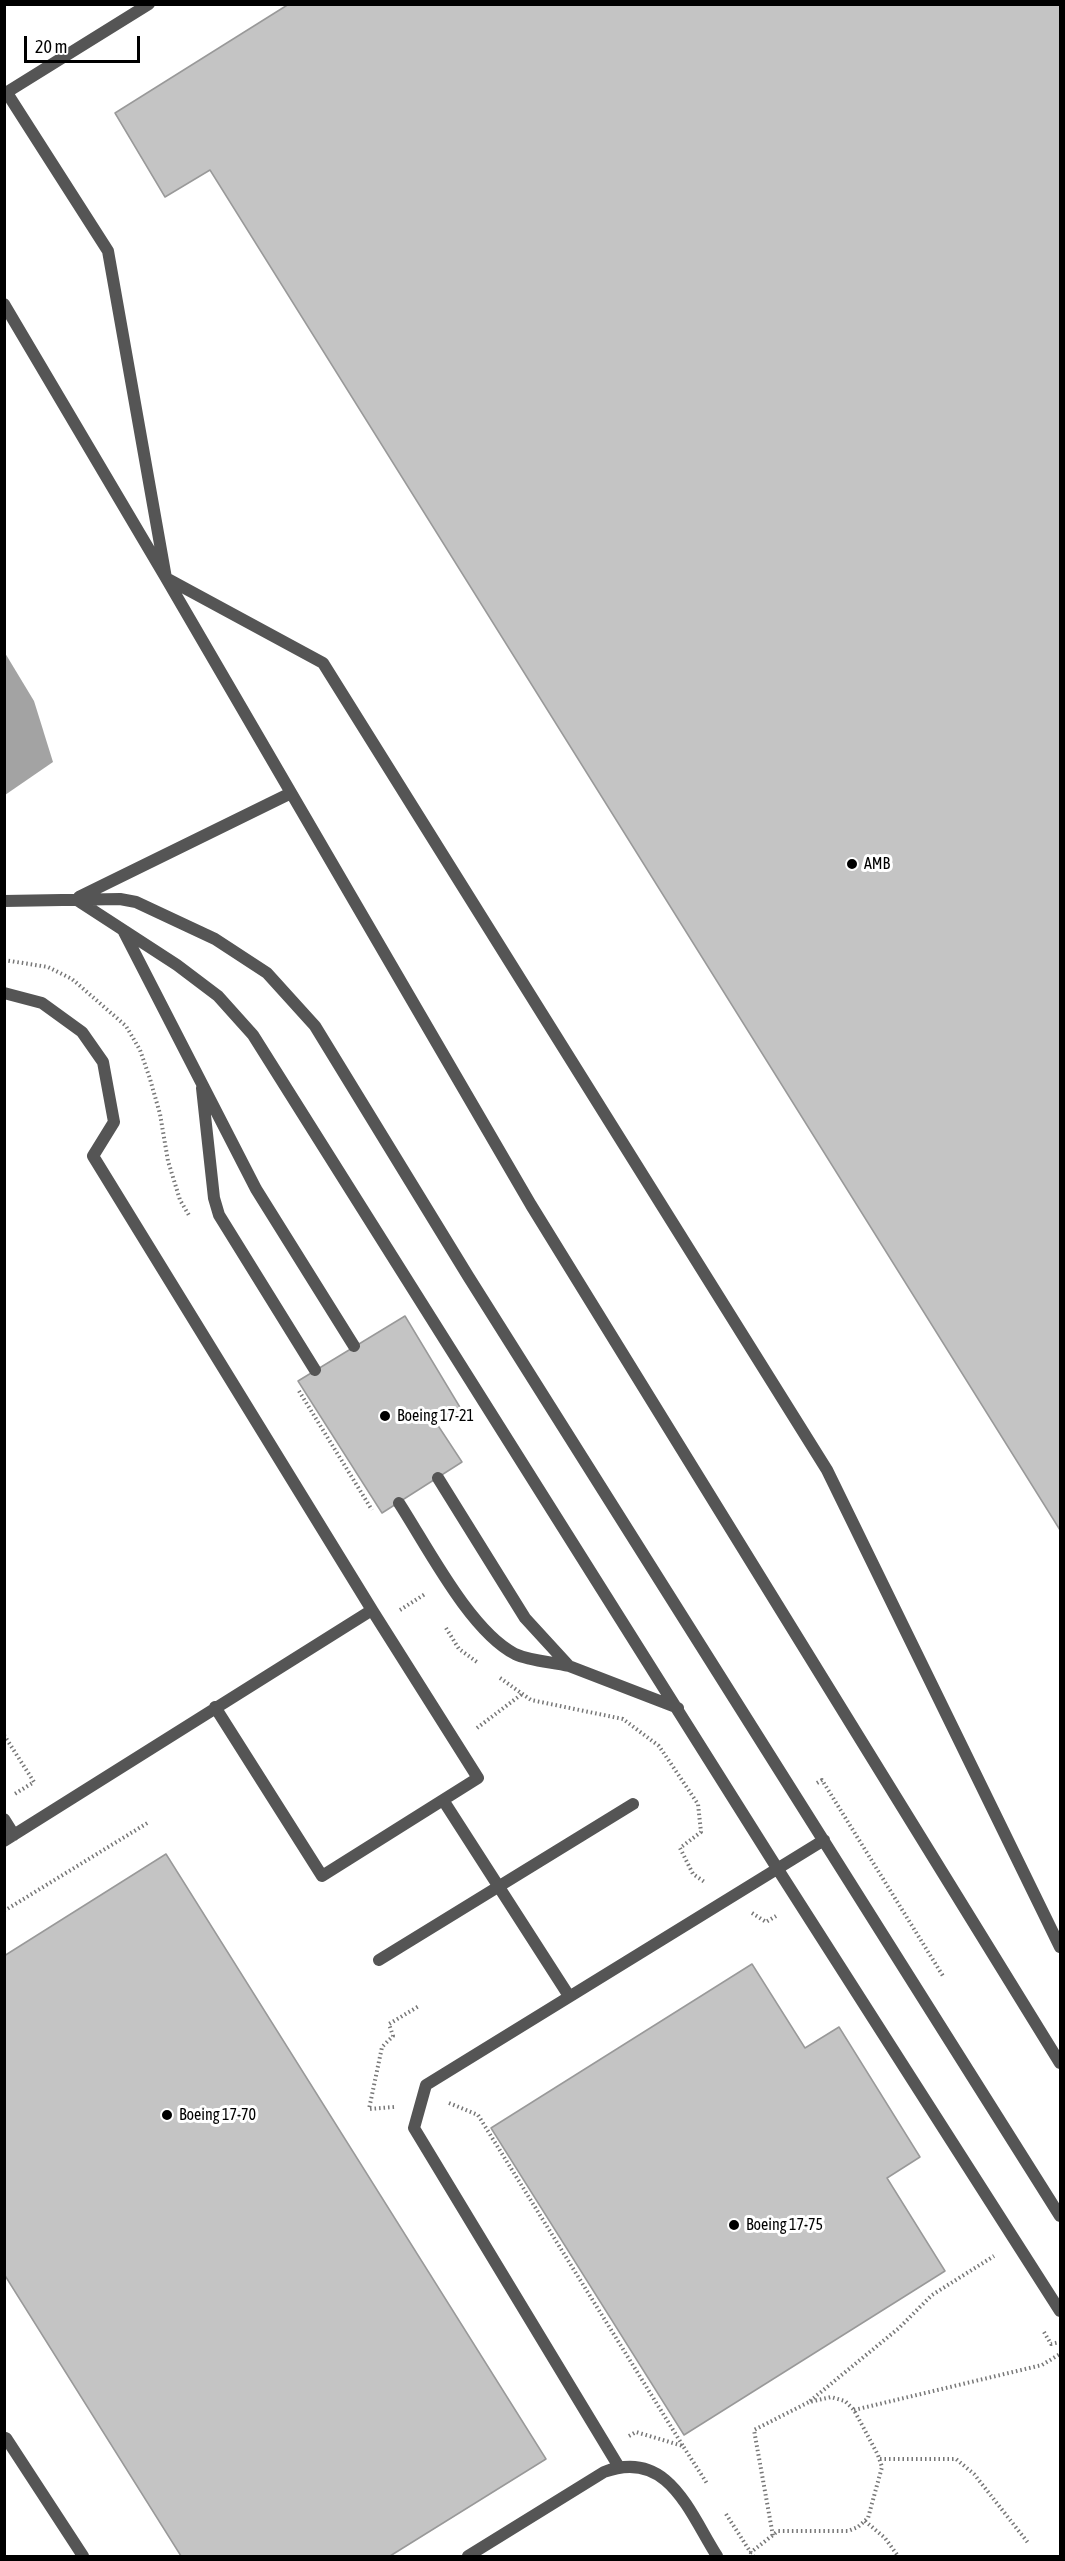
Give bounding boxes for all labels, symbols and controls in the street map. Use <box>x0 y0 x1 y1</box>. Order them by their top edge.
scale bar <box>27 24 142 62</box>
text: 20 m <box>35 36 67 57</box>
place label: AMB <box>864 854 890 874</box>
marker: AMB <box>845 857 859 871</box>
place label: Boeing 17-21 <box>397 1406 474 1426</box>
marker: Boeing 17-21 <box>378 1409 392 1423</box>
place label: Boeing 17-70 <box>179 2105 256 2125</box>
marker: Boeing 17-70 <box>160 2108 174 2122</box>
place label: Boeing 17-75 <box>746 2215 823 2235</box>
marker: Boeing 17-75 <box>727 2218 741 2232</box>

